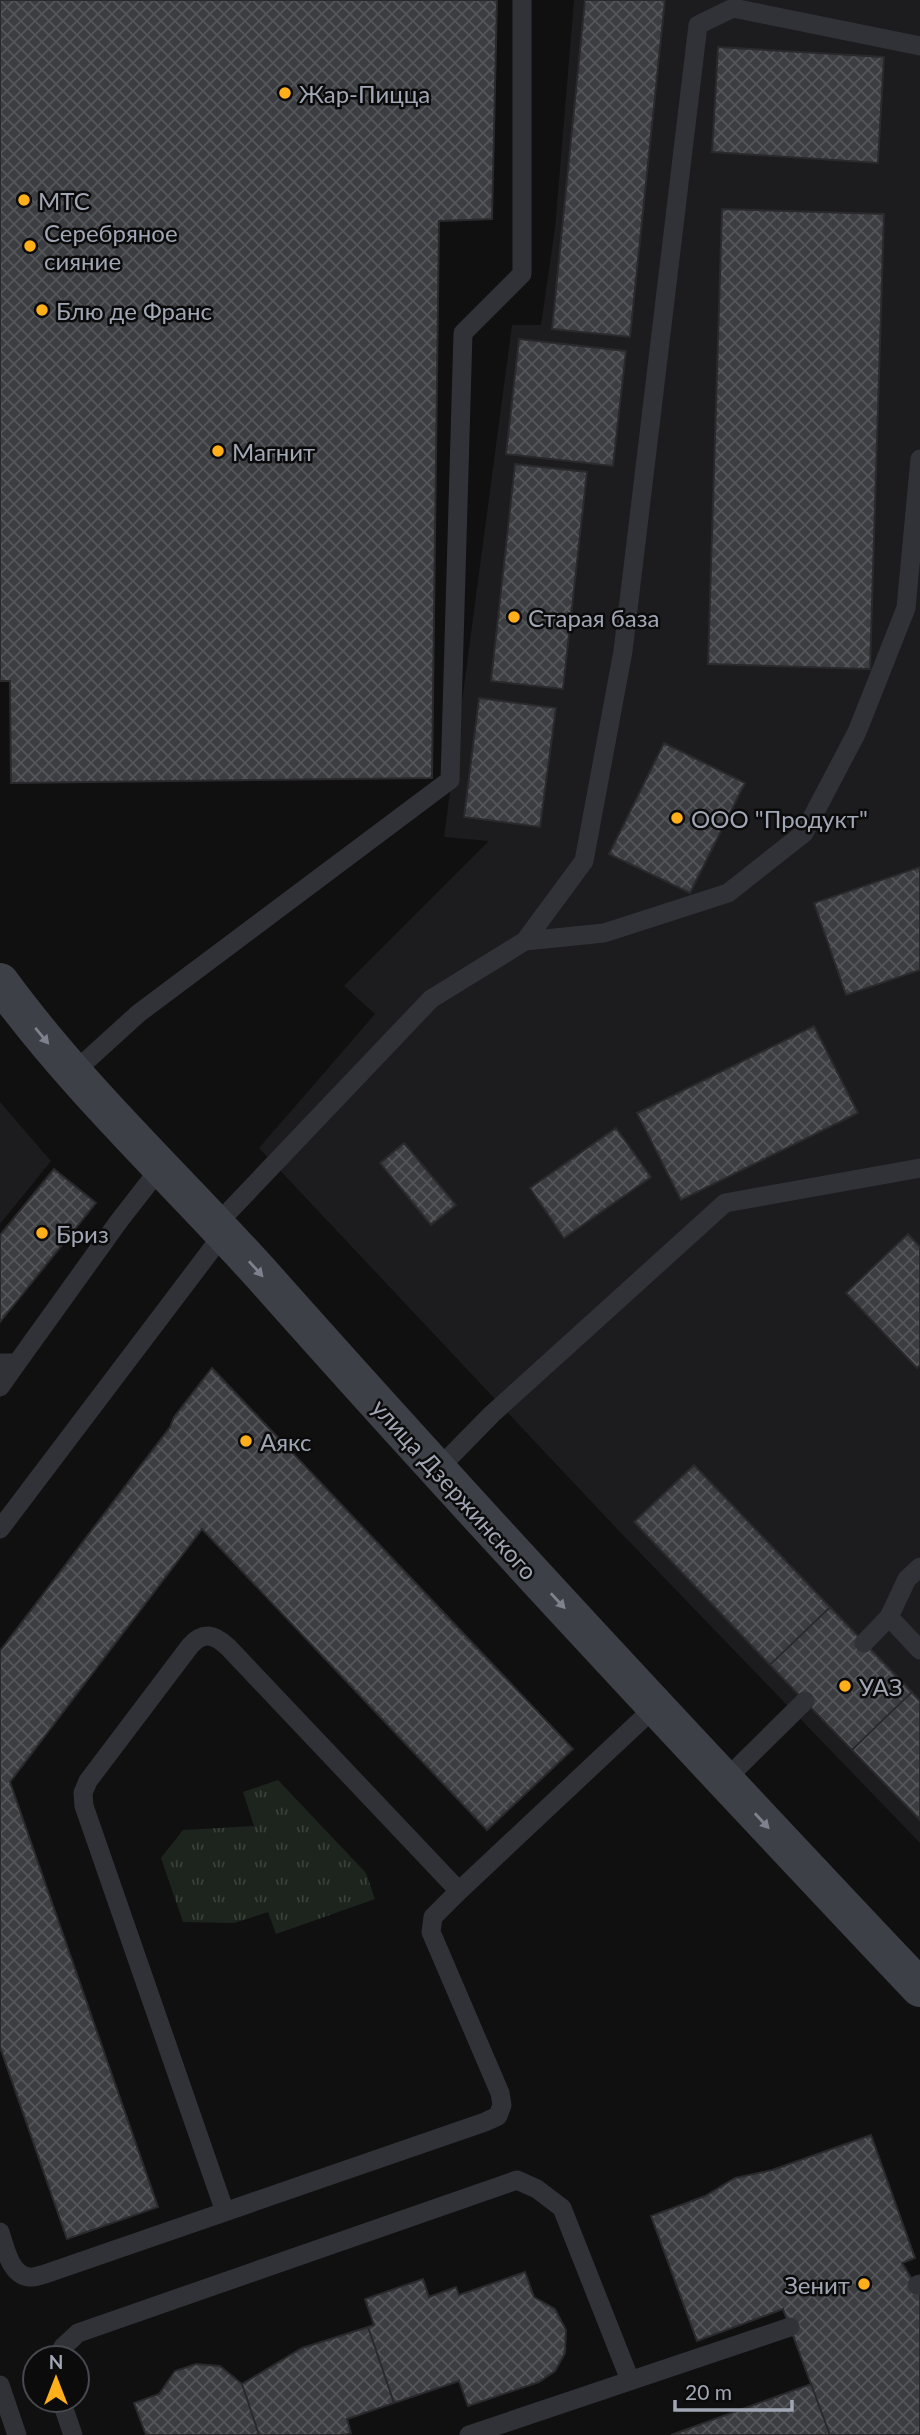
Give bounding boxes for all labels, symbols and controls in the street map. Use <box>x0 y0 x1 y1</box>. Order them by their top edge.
place label: Жар-Пицца <box>299 79 430 108</box>
marker: Жар-Пицца <box>277 85 293 101</box>
place label: МТС <box>38 186 90 215</box>
marker: МТС <box>16 192 32 208</box>
place label: Серебряное сияние <box>44 218 178 275</box>
marker: Серебряное сияние <box>22 238 38 254</box>
place label: Блю де Франс <box>56 296 212 325</box>
marker: Блю де Франс <box>34 302 50 318</box>
place label: Магнит <box>232 437 315 466</box>
marker: Магнит <box>210 443 226 459</box>
place label: Старая база <box>528 603 660 632</box>
marker: Старая база <box>506 609 522 625</box>
place label: ООО "Продукт" <box>691 804 868 833</box>
marker: ООО "Продукт" <box>669 810 685 826</box>
one-way arrow <box>34 1027 49 1044</box>
place label: Бриз <box>56 1219 109 1248</box>
marker: Бриз <box>34 1225 50 1241</box>
one-way arrow <box>248 1260 264 1277</box>
street label: улица Дзержинского <box>366 1393 544 1585</box>
place label: Аякс <box>260 1427 311 1456</box>
marker: Аякс <box>238 1433 254 1449</box>
one-way arrow <box>549 1592 565 1609</box>
place label: УАЗ <box>859 1672 903 1701</box>
marker: УАЗ <box>837 1678 853 1694</box>
one-way arrow <box>754 1812 770 1829</box>
place label: Зенит <box>784 2270 850 2299</box>
marker: Зенит <box>856 2276 872 2292</box>
north arrow <box>21 2344 91 2414</box>
text: N <box>49 2350 63 2373</box>
scale bar <box>675 2368 792 2412</box>
text: 20 m <box>685 2379 732 2404</box>

